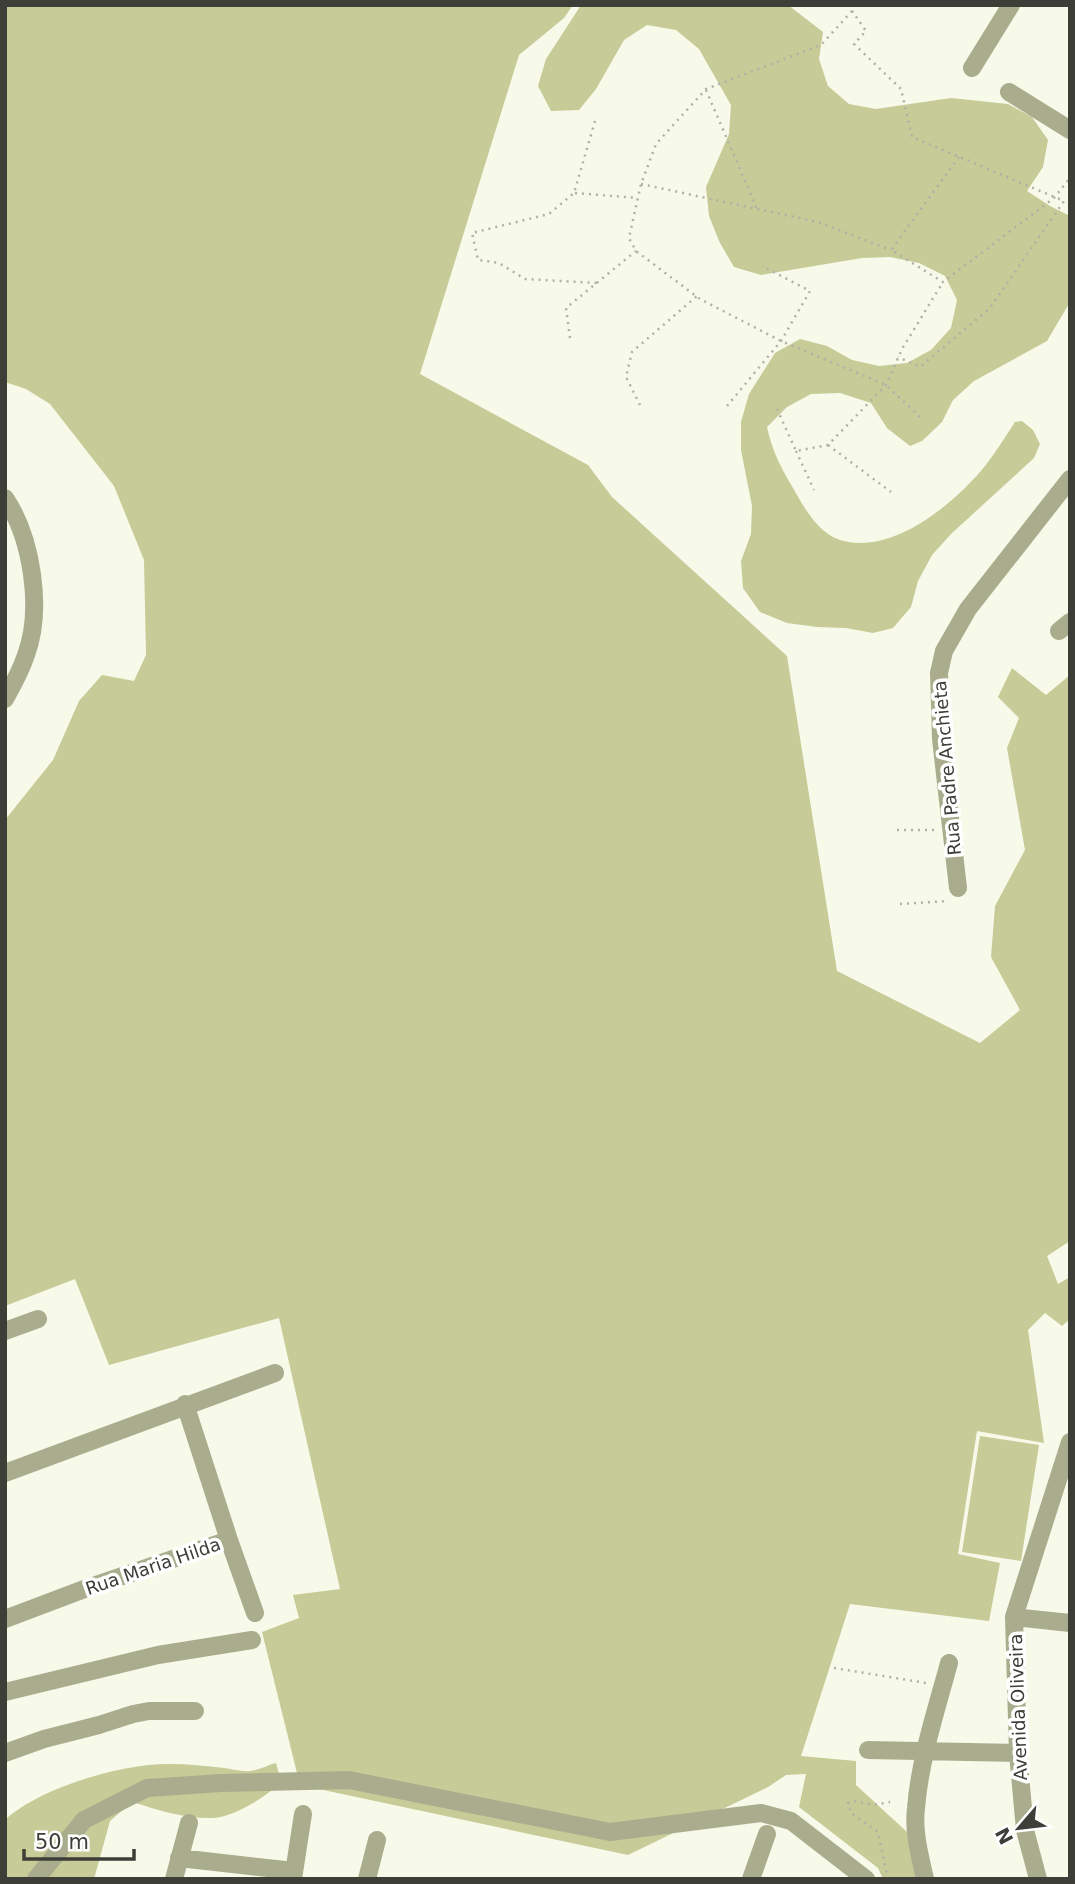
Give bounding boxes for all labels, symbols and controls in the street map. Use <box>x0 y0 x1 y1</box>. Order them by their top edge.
street label: Rua Padre Anchieta <box>929 680 965 856</box>
street label: Rua Maria Hilda <box>83 1533 223 1599</box>
street label: Avenida Oliveira <box>1005 1633 1031 1781</box>
north arrow <box>984 1793 1054 1863</box>
scale bar <box>24 1818 135 1862</box>
text: N <box>991 1824 1017 1848</box>
text: 50 m <box>35 1830 89 1854</box>

